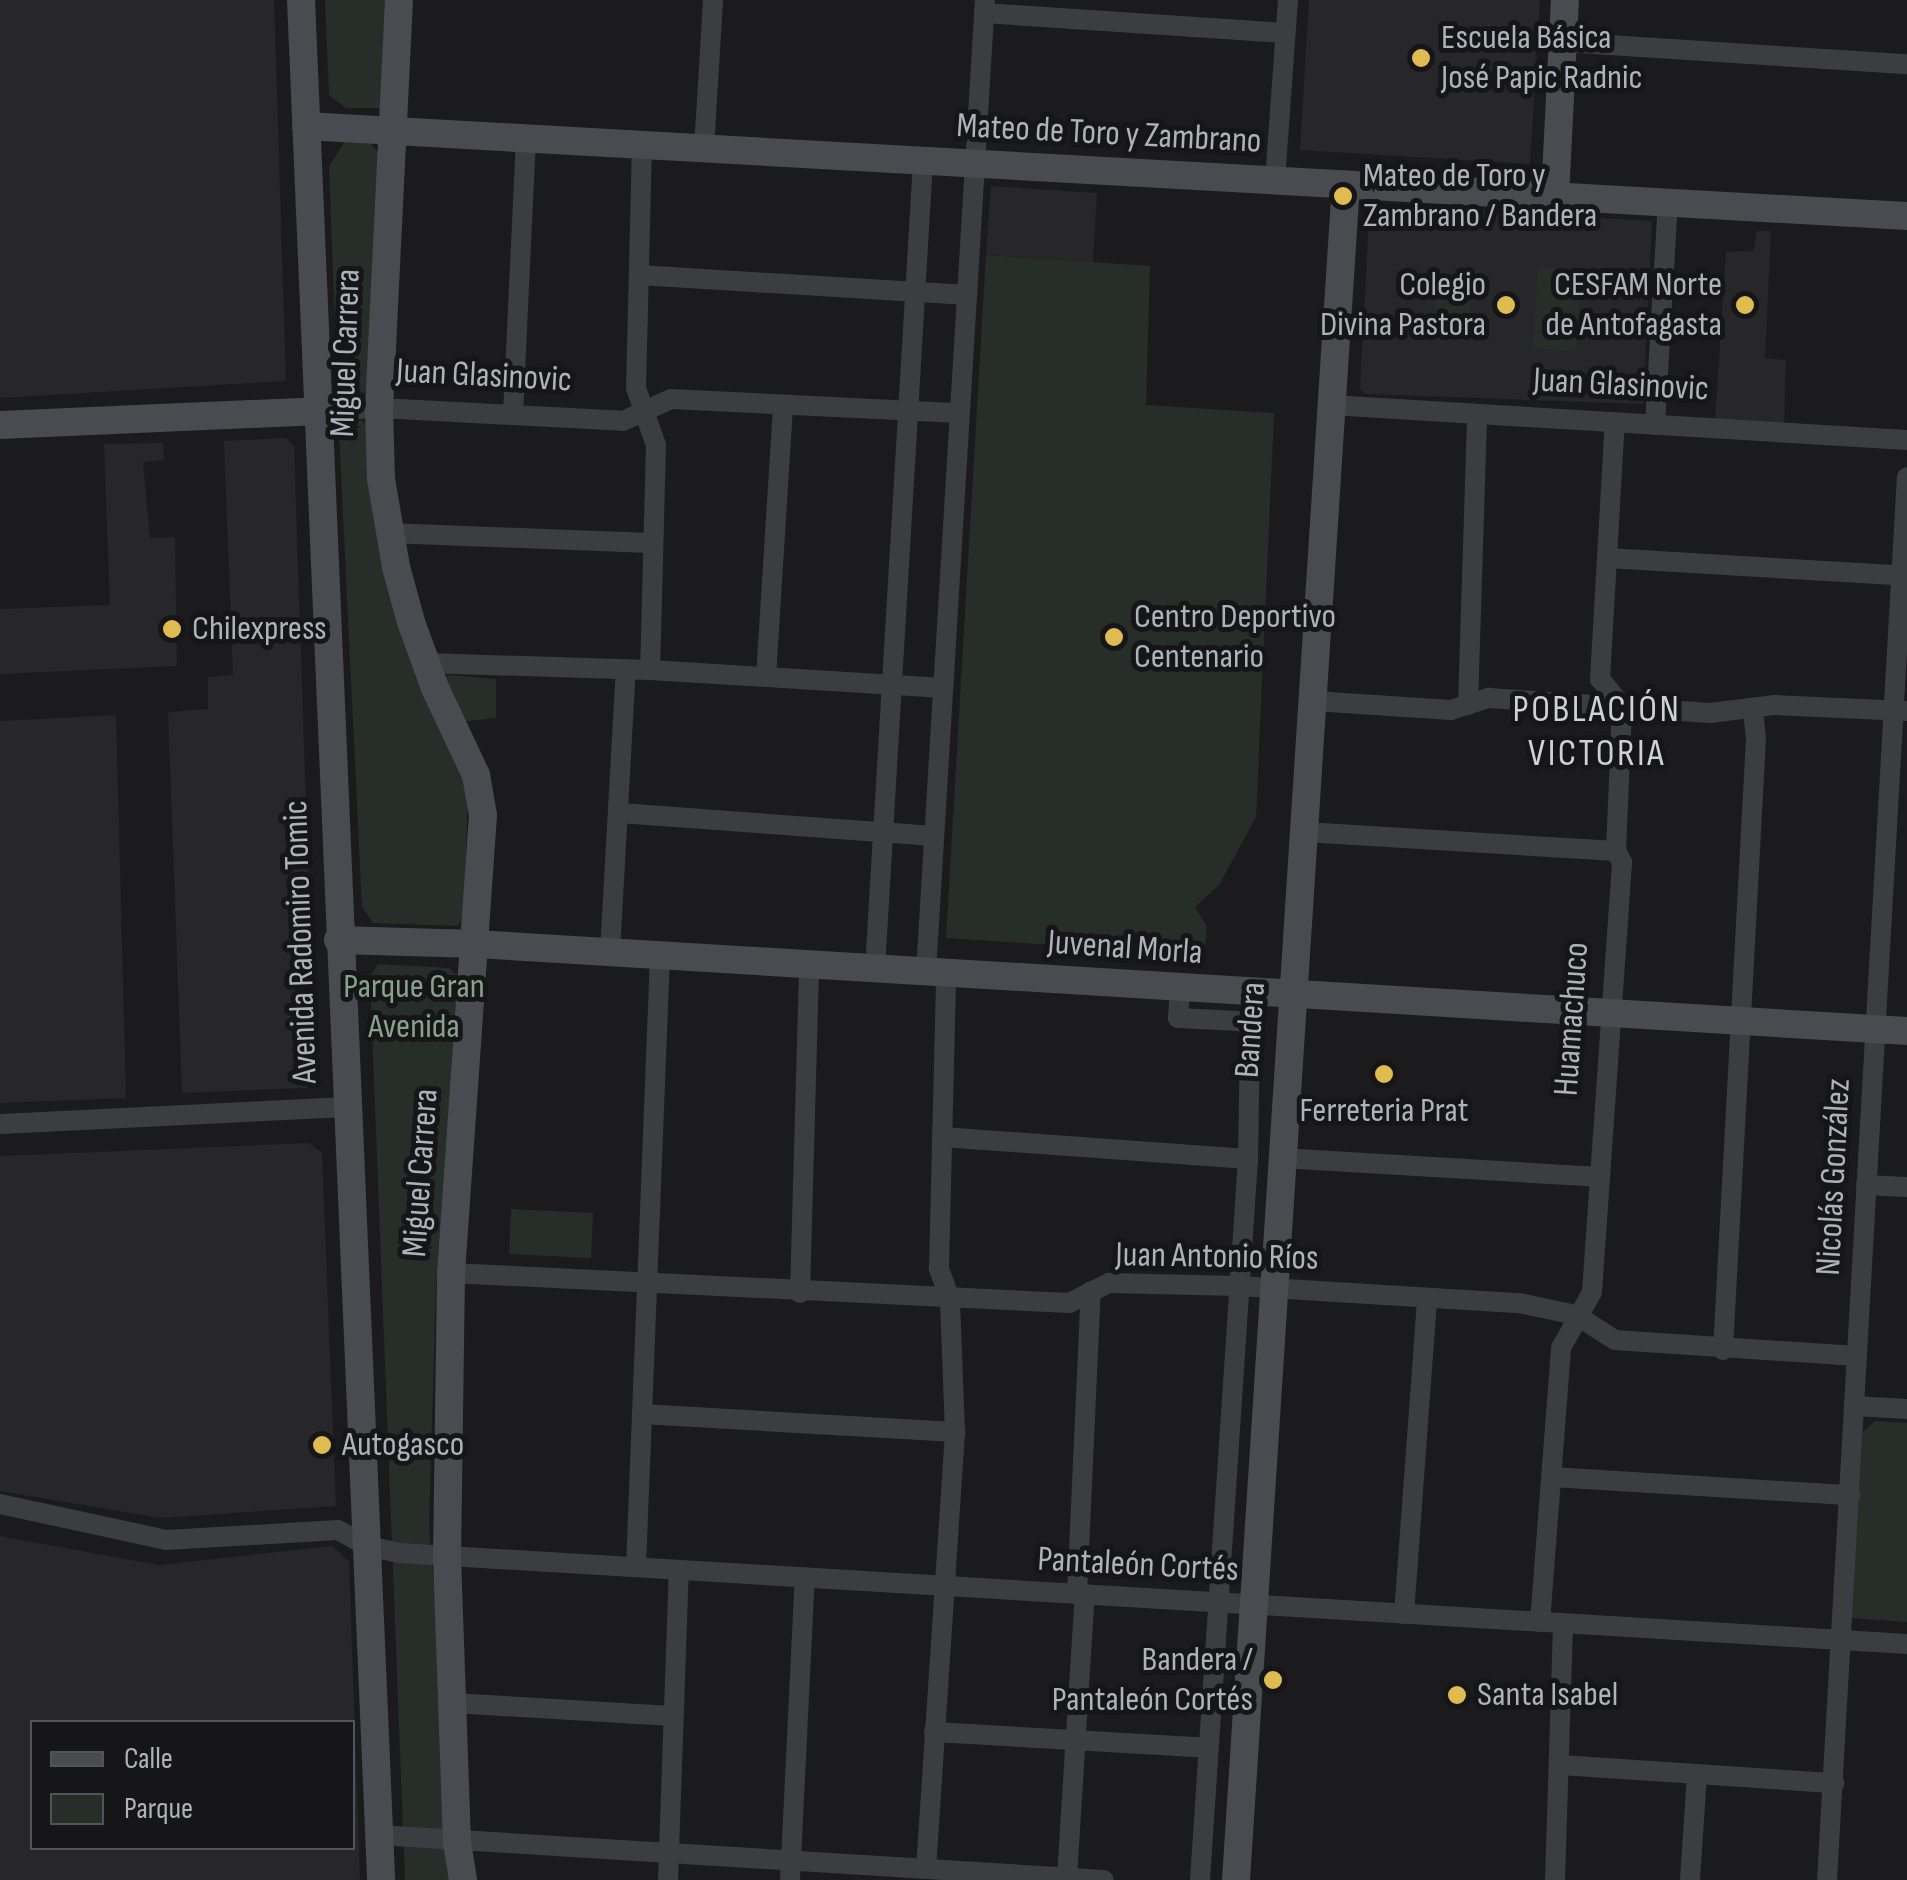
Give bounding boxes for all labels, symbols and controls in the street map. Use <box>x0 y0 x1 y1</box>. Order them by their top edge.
place label: Escuela Básica José Papic Radnic <box>1441 17 1643 99</box>
marker: Escuela Básica José Papic Radnic <box>1410 47 1432 69</box>
street label: Mateo de Toro y Zambrano <box>956 105 1262 163</box>
place label: Mateo de Toro y Zambrano / Bandera <box>1363 155 1597 237</box>
marker: Mateo de Toro y Zambrano / Bandera <box>1332 185 1354 207</box>
place label: Colegio Divina Pastora <box>1320 264 1486 346</box>
place label: CESFAM Norte de Antofagasta <box>1545 264 1722 346</box>
street label: Miguel Carrera <box>322 268 370 438</box>
marker: CESFAM Norte de Antofagasta <box>1732 292 1758 318</box>
marker: Colegio Divina Pastora <box>1495 294 1517 316</box>
street label: Juan Glasinovic <box>395 350 573 402</box>
street label: Juan Glasinovic <box>1532 359 1710 411</box>
place label: Centro Deportivo Centenario <box>1134 596 1336 678</box>
place label: Chilexpress <box>192 608 327 650</box>
marker: Chilexpress <box>161 618 183 640</box>
marker: Centro Deportivo Centenario <box>1103 626 1125 648</box>
district label: POBLACIÓN VICTORIA <box>1513 687 1681 776</box>
street label: Avenida Radomiro Tomic <box>275 800 327 1084</box>
street label: Juvenal Morla <box>1046 922 1204 974</box>
street label: Huamachuco <box>1546 941 1598 1097</box>
park label: Parque Gran Avenida <box>343 966 485 1048</box>
street label: Bandera <box>1227 981 1275 1079</box>
marker: Ferreteria Prat <box>1373 1063 1395 1085</box>
street label: Nicolás González <box>1808 1077 1860 1277</box>
street label: Miguel Carrera <box>394 1088 448 1258</box>
place label: Ferreteria Prat <box>1300 1090 1468 1132</box>
street label: Juan Antonio Ríos <box>1115 1234 1319 1280</box>
place label: Autogasco <box>342 1424 464 1466</box>
marker: Autogasco <box>311 1434 333 1456</box>
street label: Pantaleón Cortés <box>1036 1539 1240 1591</box>
place label: Bandera / Pantaleón Cortés <box>1052 1639 1253 1721</box>
marker: Bandera / Pantaleón Cortés <box>1262 1669 1284 1691</box>
place label: Santa Isabel <box>1477 1674 1618 1716</box>
marker: Santa Isabel <box>1446 1684 1468 1706</box>
legend <box>30 1720 355 1850</box>
text: Calle <box>124 1741 173 1777</box>
text: Parque <box>124 1791 193 1827</box>

